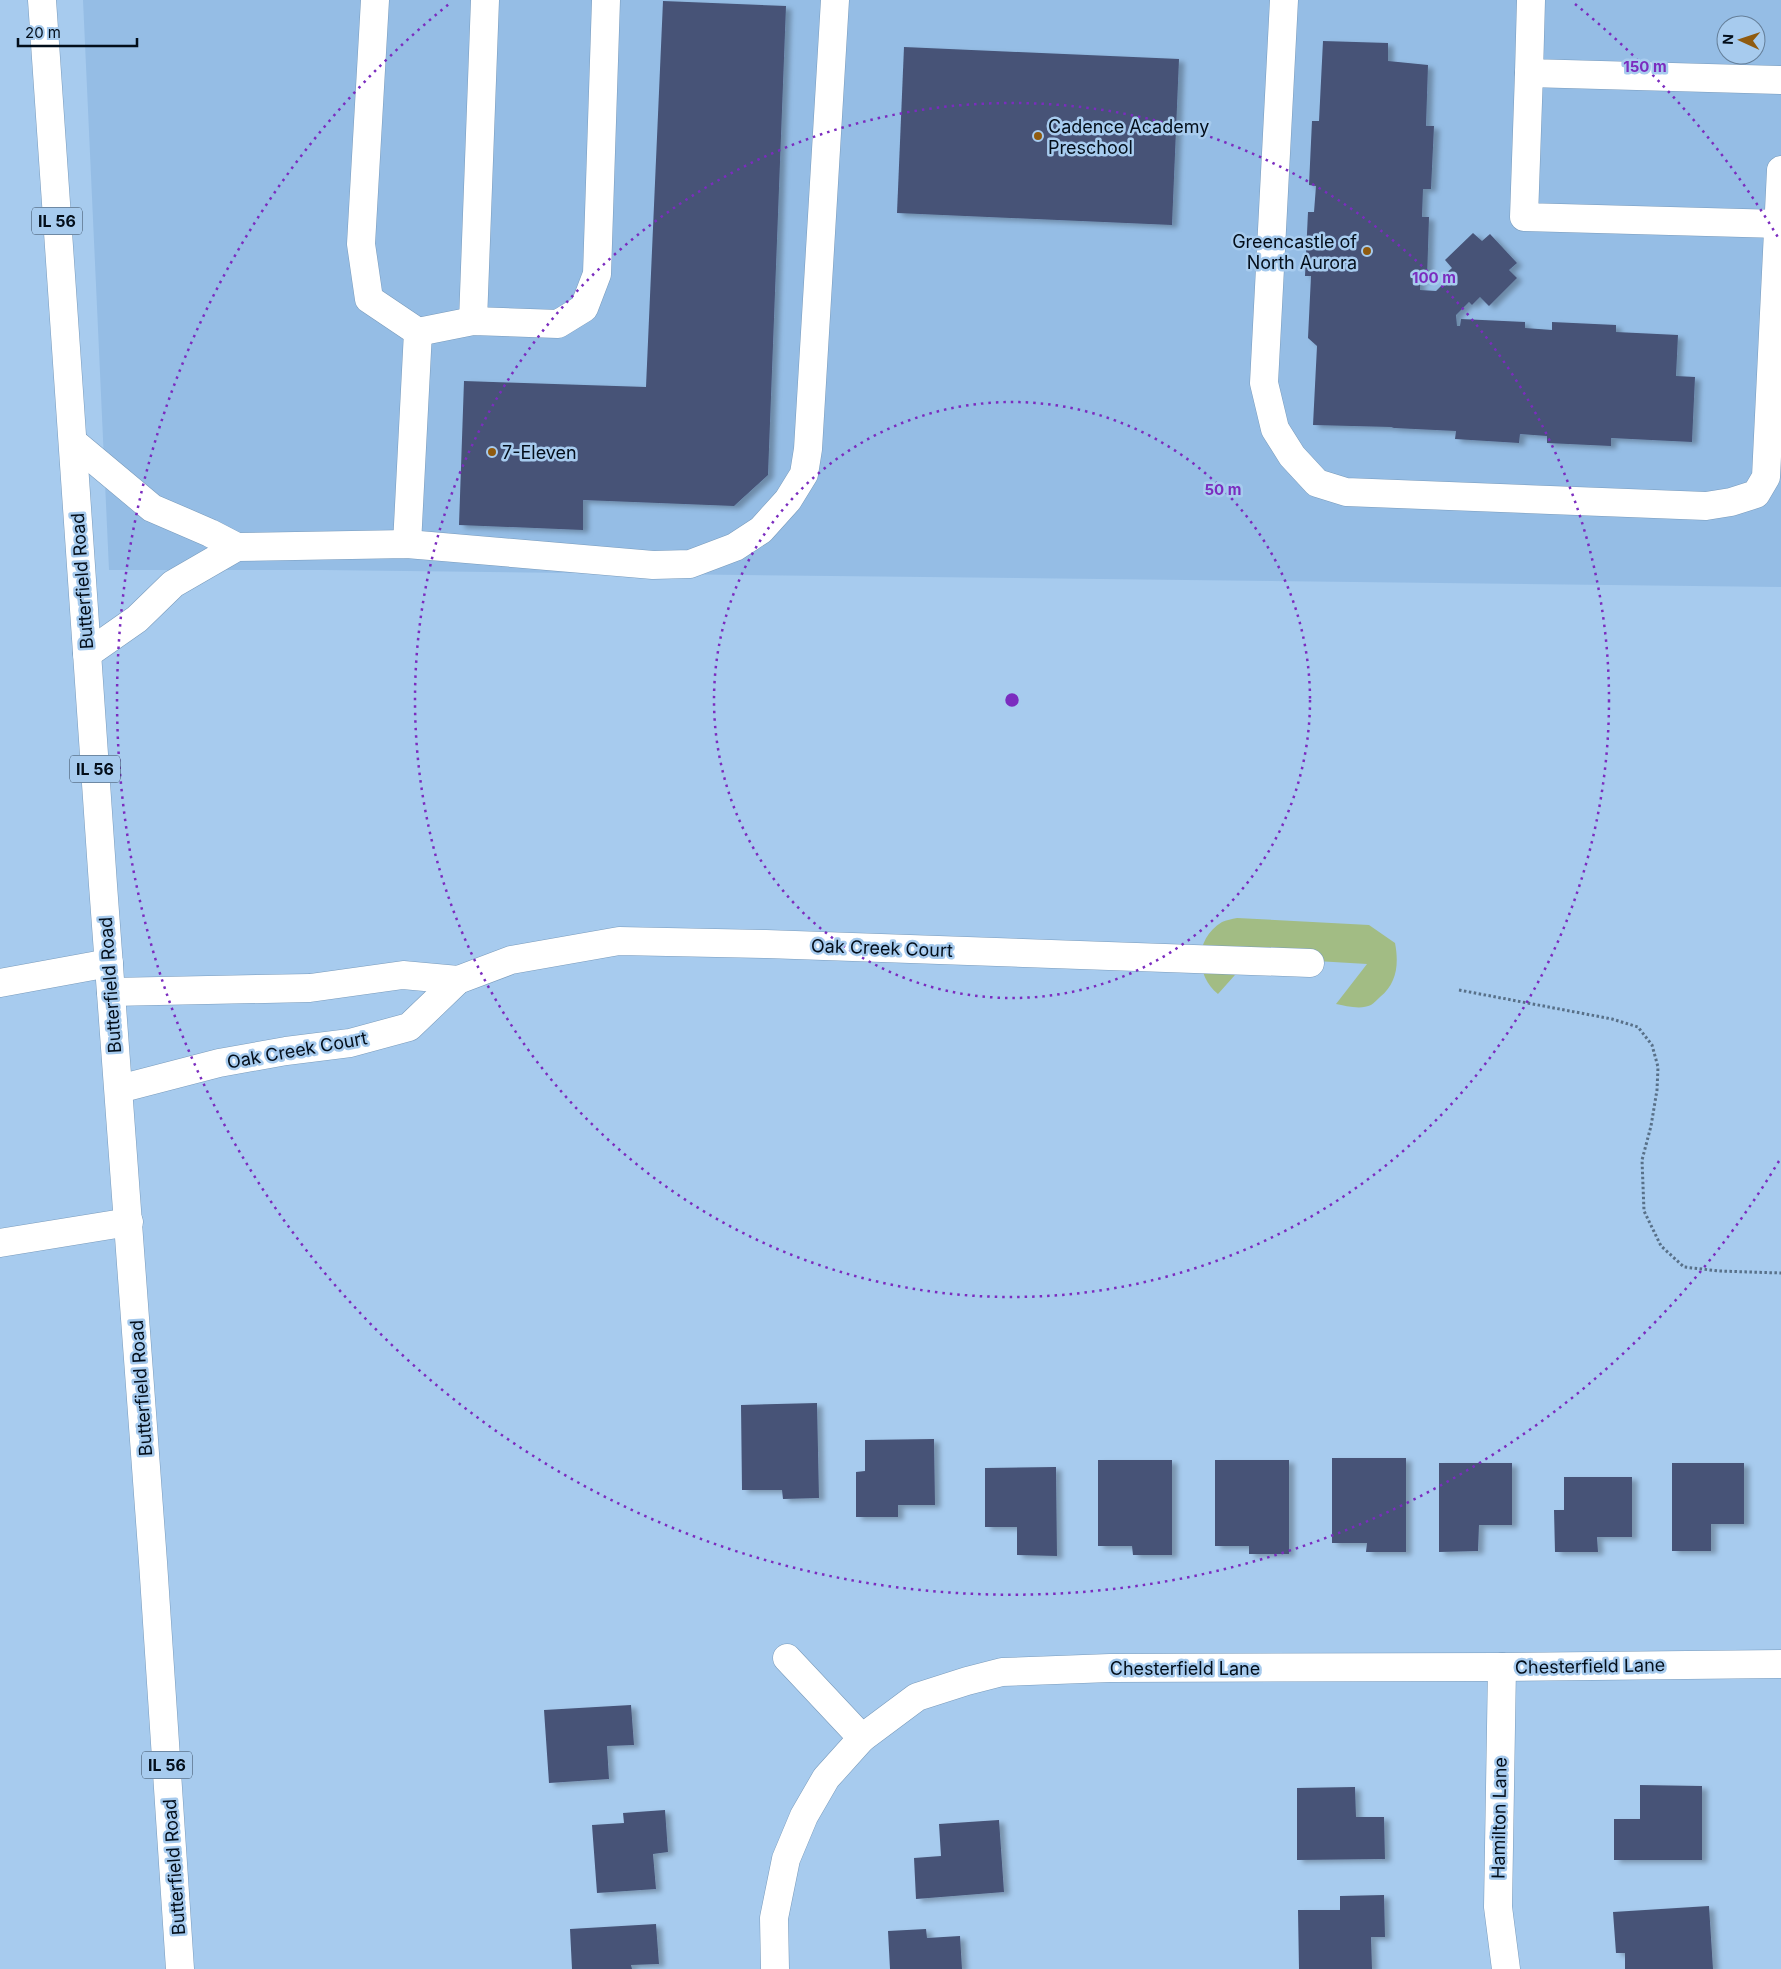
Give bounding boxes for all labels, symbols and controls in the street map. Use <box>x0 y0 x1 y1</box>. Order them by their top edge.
scale bar <box>18 15 136 47</box>
north arrow <box>1716 15 1766 65</box>
text: 20 m <box>25 23 61 42</box>
text: N <box>1719 34 1736 45</box>
text: 150 m <box>1623 57 1667 76</box>
place label: Cadence Academy Preschool <box>1048 116 1209 158</box>
marker: Cadence Academy Preschool <box>1032 130 1044 142</box>
road number: IL 56 <box>32 208 82 235</box>
place label: Greencastle of North Aurora <box>1232 231 1357 273</box>
marker: Greencastle of North Aurora <box>1361 245 1373 257</box>
text: 100 m <box>1412 268 1456 287</box>
place label: 7-Eleven <box>502 442 577 463</box>
marker: 7-Eleven <box>486 446 498 458</box>
text: 50 m <box>1205 480 1241 499</box>
street label: Butterfield Road <box>67 512 97 650</box>
centre of rings <box>1003 691 1021 709</box>
road number: IL 56 <box>70 756 120 782</box>
street label: Butterfield Road <box>95 916 125 1054</box>
street label: Oak Creek Court <box>811 935 953 961</box>
street label: Oak Creek Court <box>225 1027 369 1073</box>
street label: Butterfield Road <box>126 1319 156 1457</box>
street label: Chesterfield Lane <box>1515 1654 1665 1678</box>
street label: Chesterfield Lane <box>1110 1658 1260 1679</box>
road number: IL 56 <box>142 1752 192 1778</box>
street label: Hamilton Lane <box>1487 1757 1511 1879</box>
street label: Butterfield Road <box>159 1798 189 1936</box>

